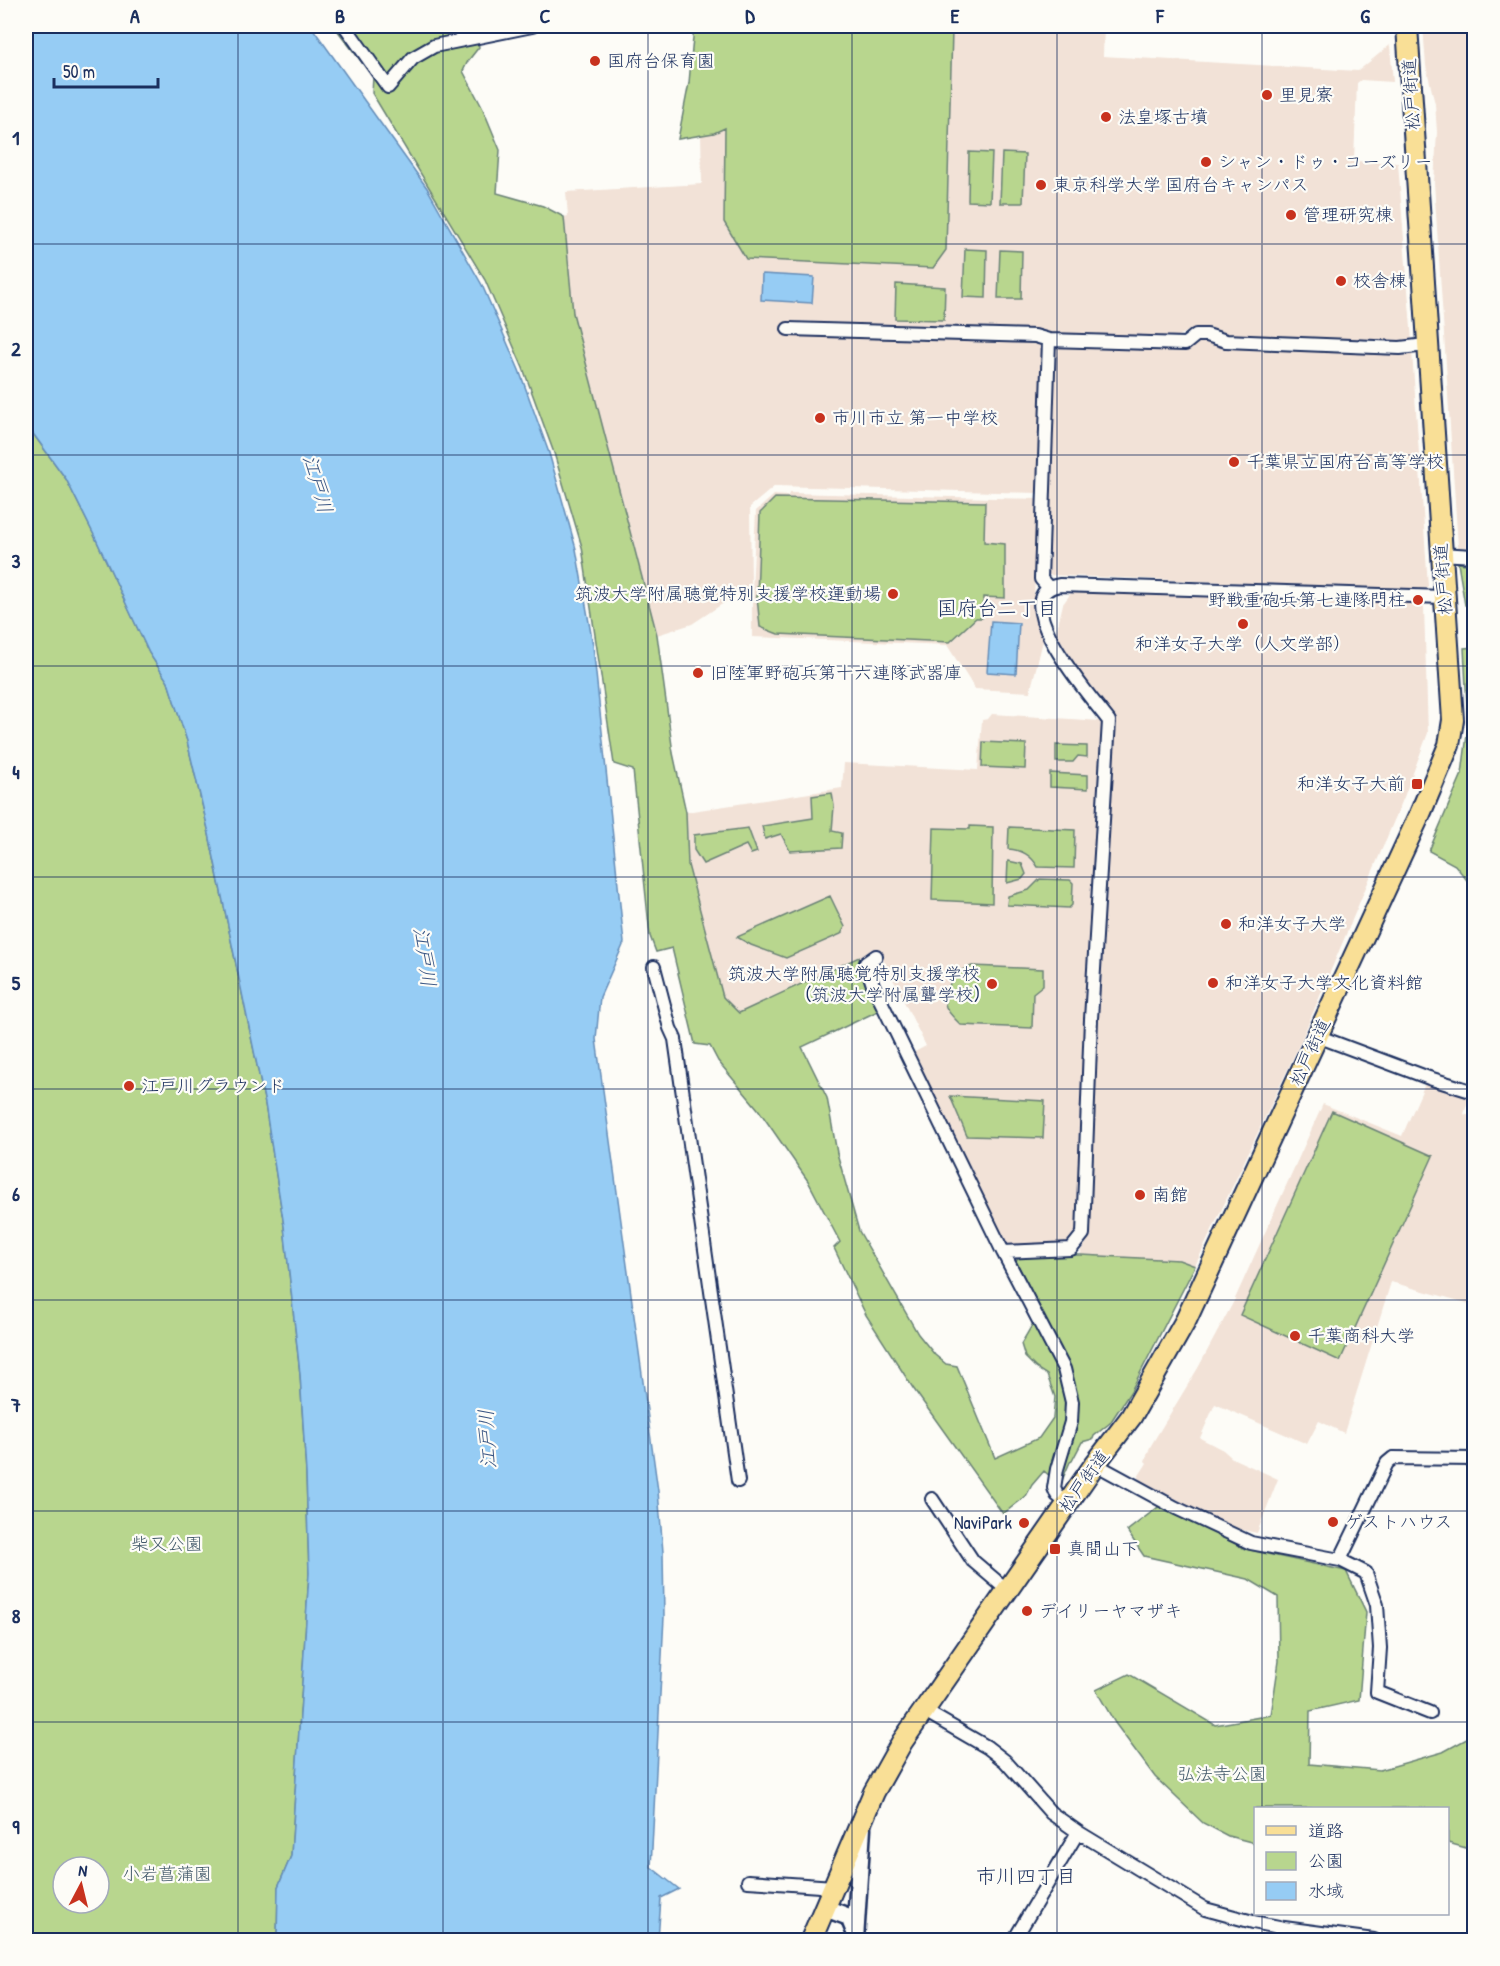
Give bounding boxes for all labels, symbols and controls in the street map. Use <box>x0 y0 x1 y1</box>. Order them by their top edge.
text: A <box>130 2 140 29</box>
text: B <box>335 2 345 29</box>
text: C <box>540 2 551 29</box>
text: D <box>745 2 755 29</box>
text: E <box>951 2 960 29</box>
text: F <box>1155 2 1165 29</box>
text: G <box>1360 2 1370 29</box>
place label: 国府台保育園 <box>607 48 715 73</box>
scale bar <box>54 51 158 89</box>
marker: 国府台保育園 <box>588 54 602 68</box>
street label: 松戸街道 <box>1396 57 1425 131</box>
text: 50 m <box>63 59 95 84</box>
place label: 里見寮 <box>1279 82 1333 107</box>
marker: 里見寮 <box>1260 88 1274 102</box>
place label: 法皇塚古墳 <box>1118 104 1208 129</box>
marker: 法皇塚古墳 <box>1099 110 1113 124</box>
text: 1 <box>12 124 20 151</box>
place label: シャン・ドゥ・コーズリー <box>1218 149 1433 174</box>
marker: シャン・ドゥ・コーズリー <box>1199 155 1213 169</box>
place label: 東京科学大学 国府台キャンパス <box>1053 172 1308 197</box>
marker: 東京科学大学 国府台キャンパス <box>1034 178 1048 192</box>
place label: 管理研究棟 <box>1303 202 1393 227</box>
marker: 管理研究棟 <box>1284 208 1298 222</box>
place label: 校舎棟 <box>1353 268 1407 293</box>
marker: 校舎棟 <box>1334 274 1348 288</box>
text: 2 <box>11 335 21 362</box>
place label: 市川市立 第一中学校 <box>832 405 998 430</box>
marker: 市川市立 第一中学校 <box>813 411 827 425</box>
place label: 千葉県立国府台高等学校 <box>1246 449 1444 474</box>
water label: 江戸川 <box>297 451 340 516</box>
marker: 千葉県立国府台高等学校 <box>1227 455 1241 469</box>
street label: 松戸街道 <box>1428 542 1457 616</box>
text: 3 <box>12 547 21 574</box>
place label: 筑波大学附属聴覚特別支援学校運動場 <box>575 581 881 606</box>
marker: 筑波大学附属聴覚特別支援学校運動場 <box>886 587 900 601</box>
place label: 野戦重砲兵第七連隊門柱 <box>1208 587 1406 612</box>
marker: 野戦重砲兵第七連隊門柱 <box>1411 593 1425 607</box>
district label: 国府台二丁目 <box>937 594 1057 621</box>
marker: 和洋女子大学（人文学部） <box>1236 617 1250 631</box>
place label: 和洋女子大学（人文学部） <box>1135 631 1351 656</box>
place label: 旧陸軍野砲兵第十六連隊武器庫 <box>710 660 962 685</box>
marker: 旧陸軍野砲兵第十六連隊武器庫 <box>691 666 705 680</box>
text: 4 <box>12 758 20 785</box>
place label: 和洋女子大前 <box>1297 771 1405 796</box>
marker: 和洋女子大前 <box>1410 777 1424 791</box>
place label: 和洋女子大学 <box>1238 911 1346 936</box>
marker: 和洋女子大学 <box>1219 917 1233 931</box>
water label: 江戸川 <box>408 925 443 989</box>
place label: 筑波大学附属聴覚特別支援学校 (筑波大学附属聾学校) <box>728 961 980 1007</box>
text: 5 <box>12 969 21 996</box>
place label: 和洋女子大学文化資料館 <box>1225 970 1423 995</box>
marker: 和洋女子大学文化資料館 <box>1206 976 1220 990</box>
marker: 筑波大学附属聴覚特別支援学校 (筑波大学附属聾学校) <box>985 977 999 991</box>
street label: 松戸街道 <box>1283 1014 1336 1090</box>
place label: 江戸川グラウンド <box>141 1073 285 1098</box>
marker: 江戸川グラウンド <box>122 1079 136 1093</box>
text: 6 <box>12 1180 20 1207</box>
place label: 南館 <box>1152 1182 1188 1207</box>
marker: 南館 <box>1133 1188 1147 1202</box>
place label: 千葉商科大学 <box>1307 1323 1415 1348</box>
marker: 千葉商科大学 <box>1288 1329 1302 1343</box>
text: 7 <box>10 1391 21 1418</box>
water label: 江戸川 <box>471 1408 502 1470</box>
street label: 松戸街道 <box>1052 1444 1115 1517</box>
place label: ゲストハウス <box>1345 1509 1452 1534</box>
place label: NaviPark <box>954 1510 1013 1535</box>
marker: ゲストハウス <box>1326 1515 1340 1529</box>
marker: NaviPark <box>1017 1516 1031 1530</box>
park label: 柴又公園 <box>131 1531 203 1556</box>
place label: 真間山下 <box>1067 1536 1139 1561</box>
marker: 真間山下 <box>1048 1542 1062 1556</box>
place label: デイリーヤマザキ <box>1039 1598 1182 1623</box>
text: 8 <box>12 1602 21 1629</box>
marker: デイリーヤマザキ <box>1020 1604 1034 1618</box>
park label: 弘法寺公園 <box>1177 1761 1267 1786</box>
legend <box>1254 1807 1449 1915</box>
text: 9 <box>12 1813 20 1840</box>
text: 道路 <box>1308 1818 1344 1843</box>
text: 公園 <box>1308 1848 1344 1873</box>
north arrow <box>51 1855 111 1915</box>
text: N <box>77 1859 89 1882</box>
park label: 小岩菖蒲園 <box>122 1861 212 1886</box>
district label: 市川四丁目 <box>976 1862 1076 1889</box>
text: 水域 <box>1308 1878 1344 1903</box>

